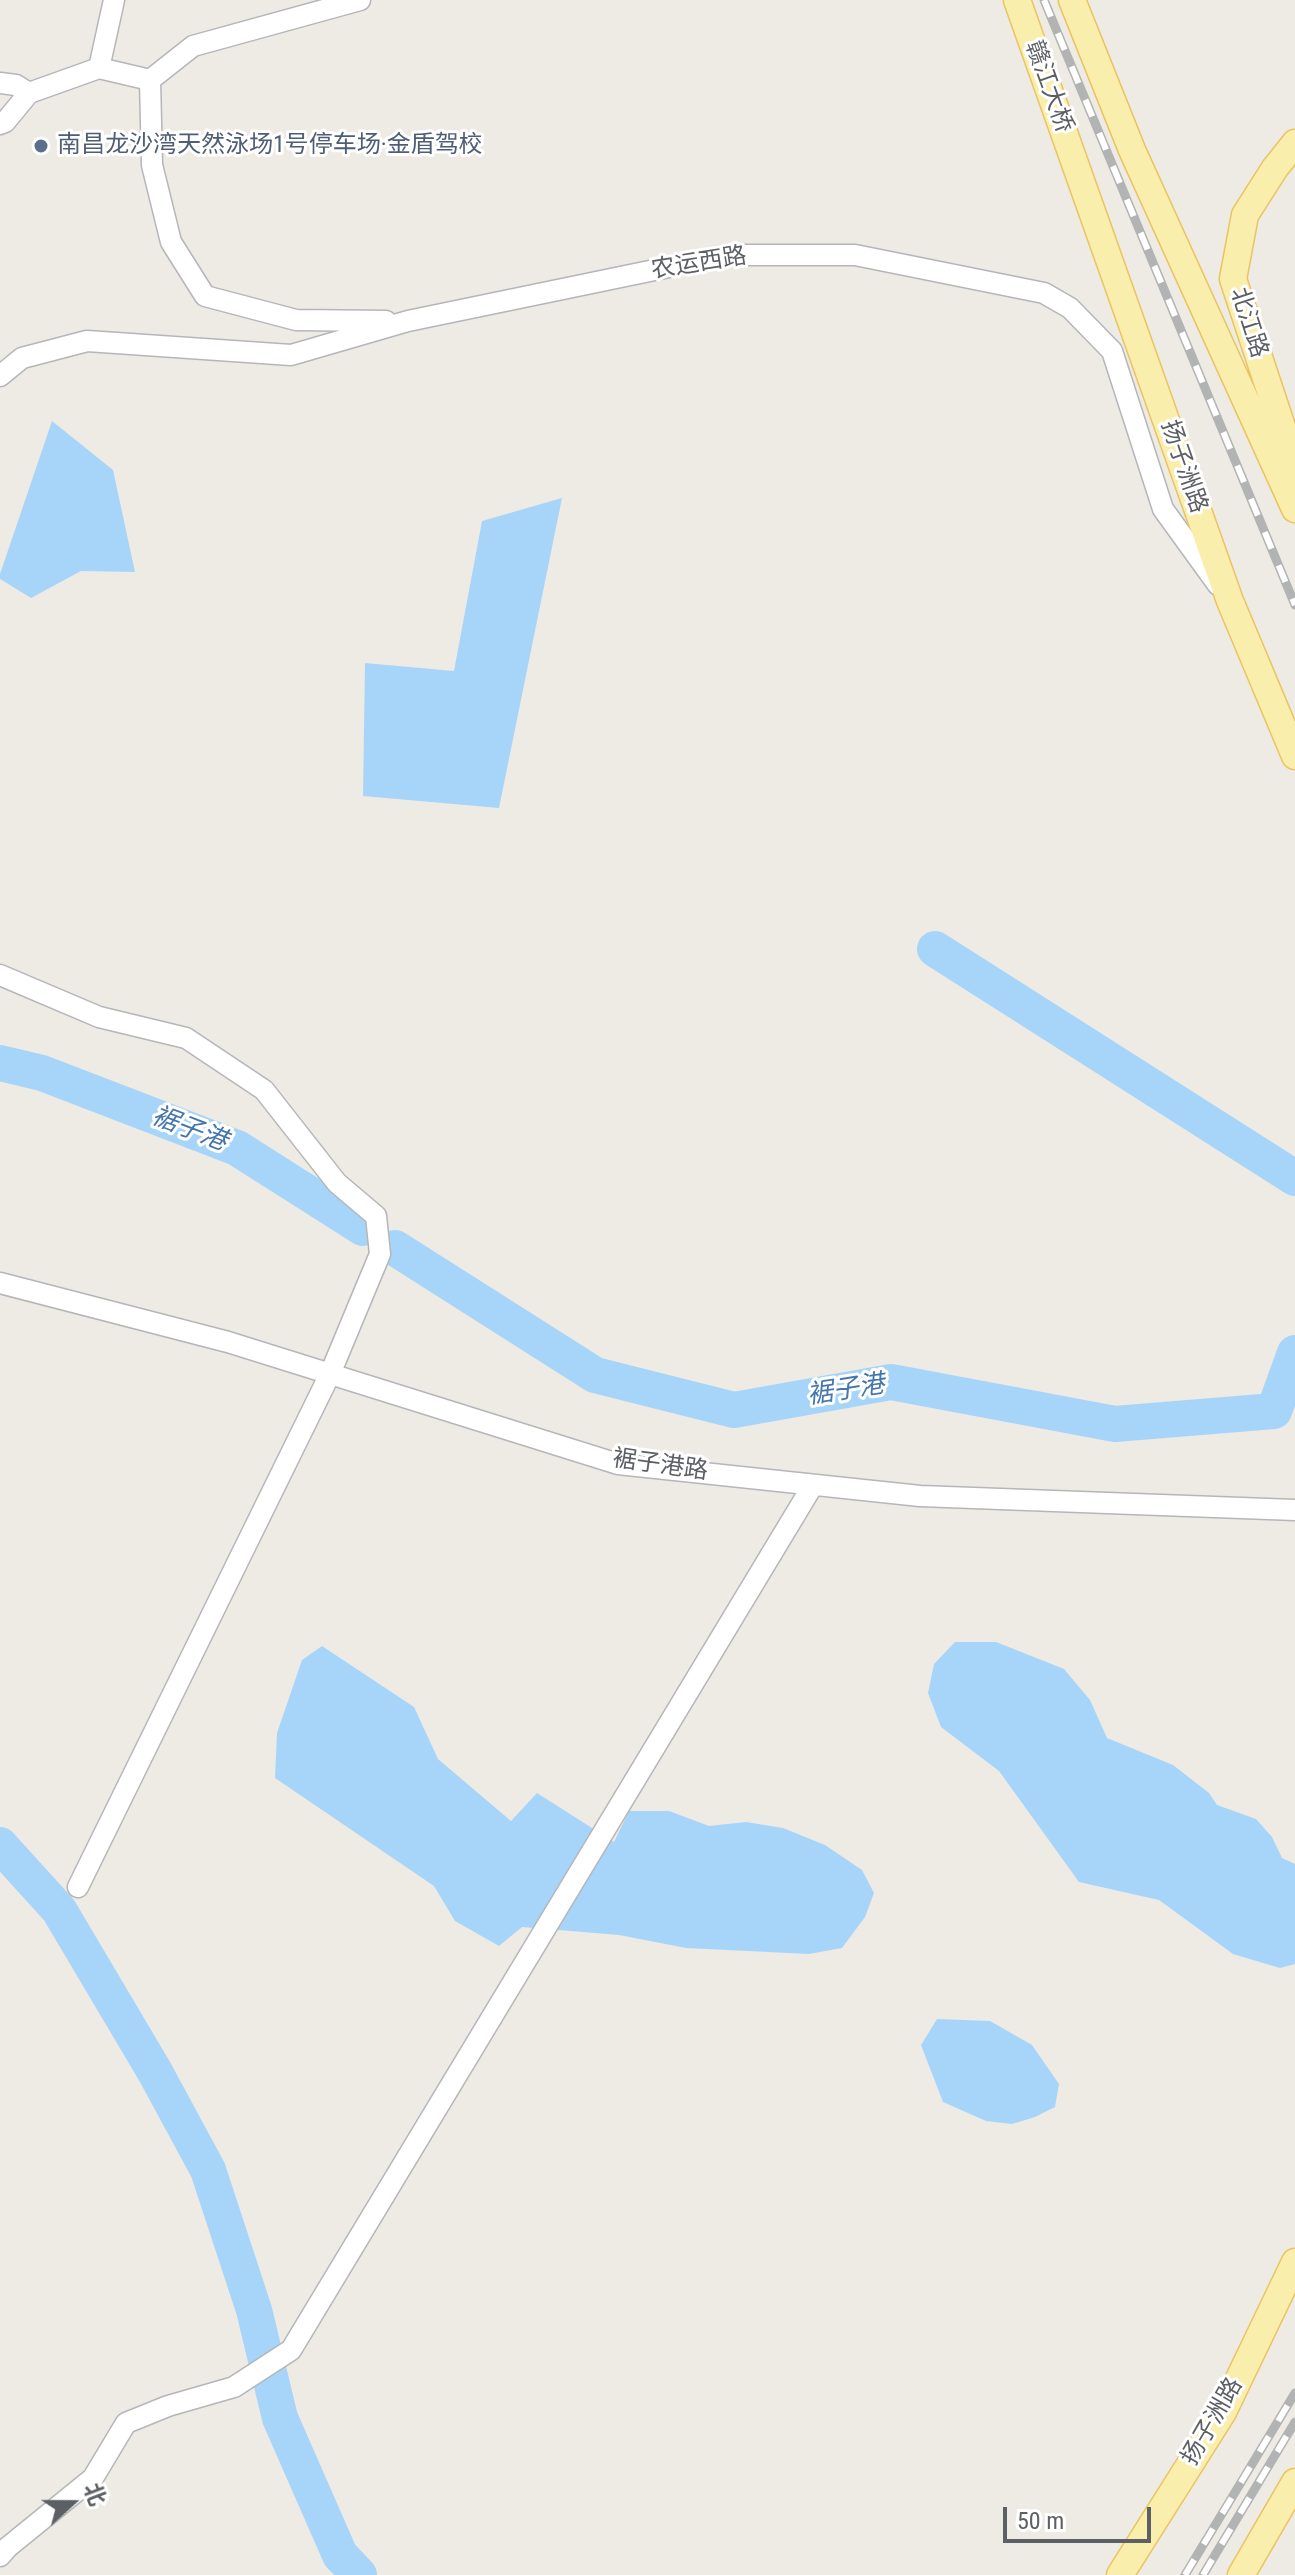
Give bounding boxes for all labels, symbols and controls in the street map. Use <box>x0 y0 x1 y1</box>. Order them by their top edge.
street label: 赣江大桥 <box>1018 37 1078 137</box>
place label: 南昌龙沙湾天然泳场1号停车场·金盾驾校 <box>57 132 483 160</box>
marker: 南昌龙沙湾天然泳场1号停车场·金盾驾校 <box>32 137 50 155</box>
street label: 农运西路 <box>649 242 749 286</box>
street label: 北江路 <box>1223 284 1273 362</box>
street label: 扬子洲路 <box>1154 417 1212 517</box>
water label: 裾子港 <box>147 1101 231 1159</box>
water label: 裾子港 <box>805 1369 887 1413</box>
street label: 裾子港路 <box>610 1445 710 1487</box>
street label: 扬子洲路 <box>1177 2373 1249 2471</box>
north arrow <box>32 2463 112 2543</box>
text: 北 <box>79 2479 110 2509</box>
scale bar <box>1007 2491 1155 2541</box>
text: 50 m <box>1017 2507 1064 2535</box>

